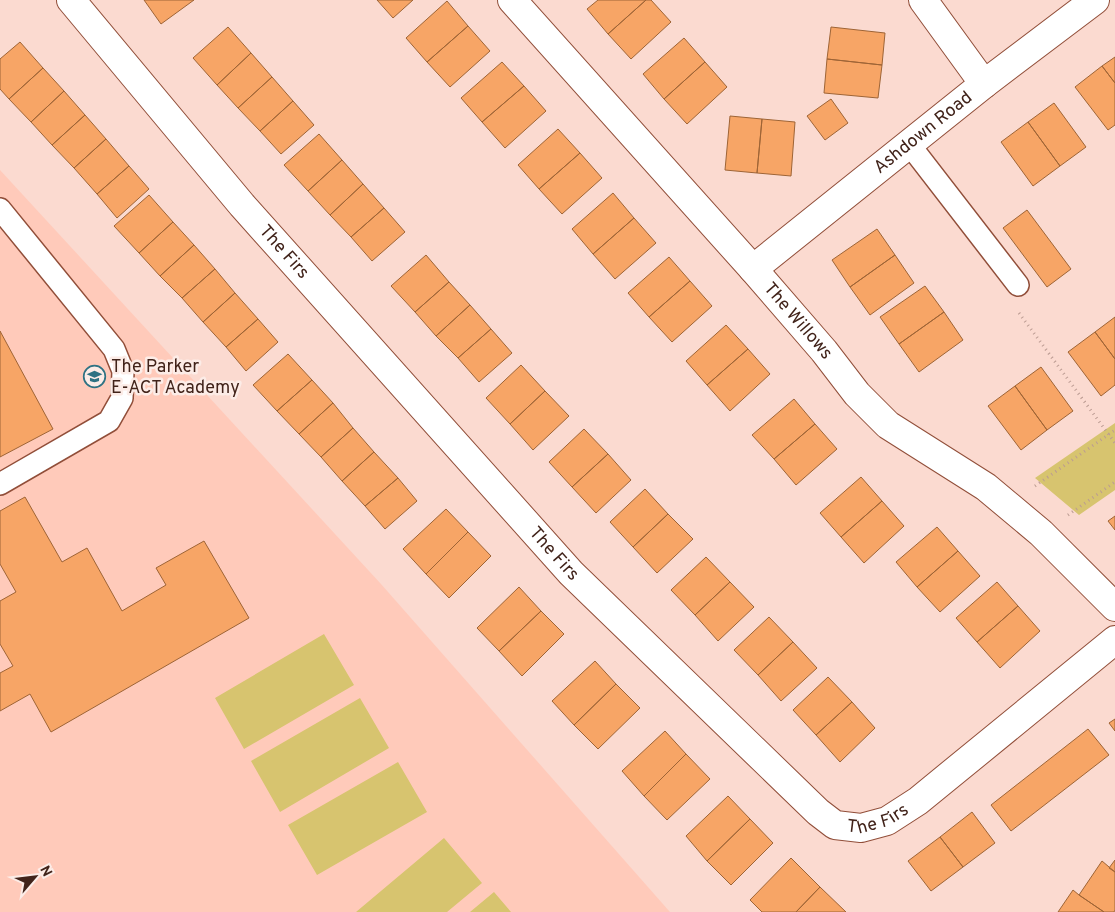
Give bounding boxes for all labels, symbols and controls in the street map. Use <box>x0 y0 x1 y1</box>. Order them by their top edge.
street label: Ashdown Road <box>869 86 977 179</box>
street label: The Firs <box>254 220 314 284</box>
street label: The Willows <box>758 278 838 364</box>
place label: The Parker E-ACT Academy <box>111 356 240 400</box>
school or university icon: The Parker E-ACT Academy <box>83 365 107 389</box>
street label: The Firs <box>524 522 584 586</box>
street label: The Firs <box>846 799 913 840</box>
north arrow <box>10 852 60 902</box>
text: N <box>35 863 55 880</box>

